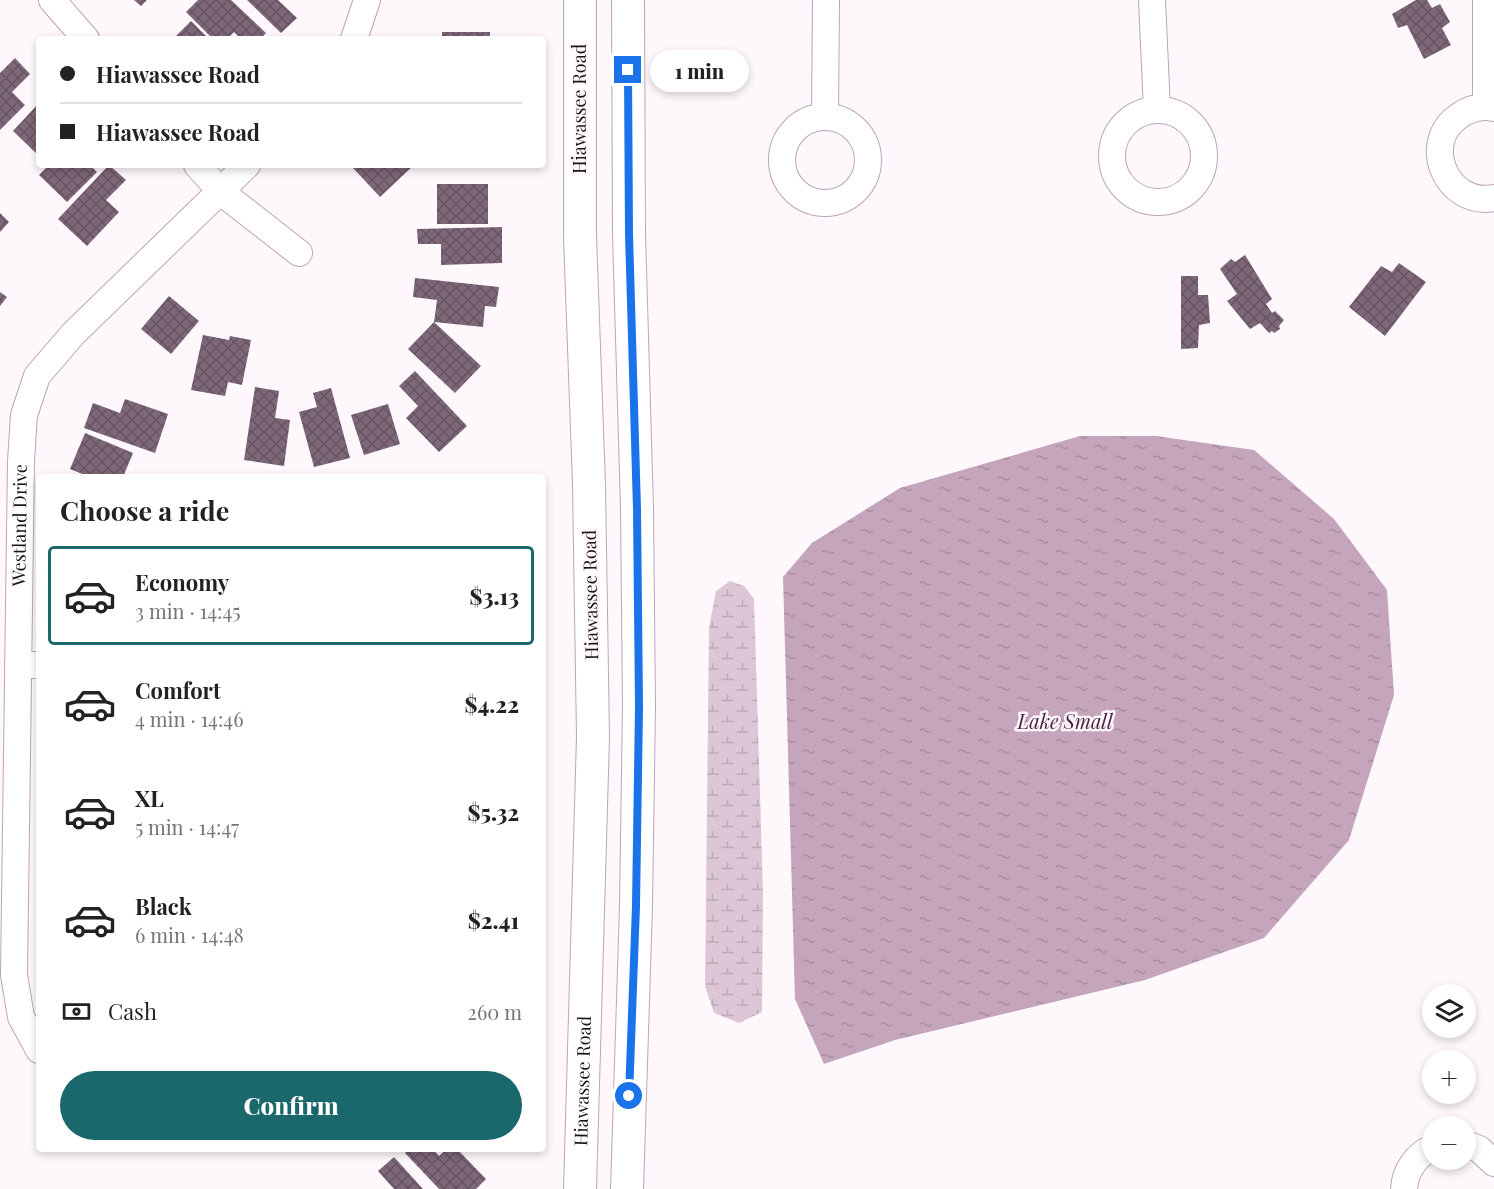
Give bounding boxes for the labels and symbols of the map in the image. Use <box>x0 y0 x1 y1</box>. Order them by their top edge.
street label: Hiawassee Road <box>567 43 591 174</box>
callout: 1 min <box>649 49 748 91</box>
route end <box>614 56 641 83</box>
street label: Westland Drive <box>6 464 32 588</box>
street label: Hiawassee Road <box>577 529 603 660</box>
water label: Lake Small <box>1017 707 1114 734</box>
street label: Hiawassee Road <box>568 1015 596 1146</box>
route start <box>615 1082 642 1109</box>

